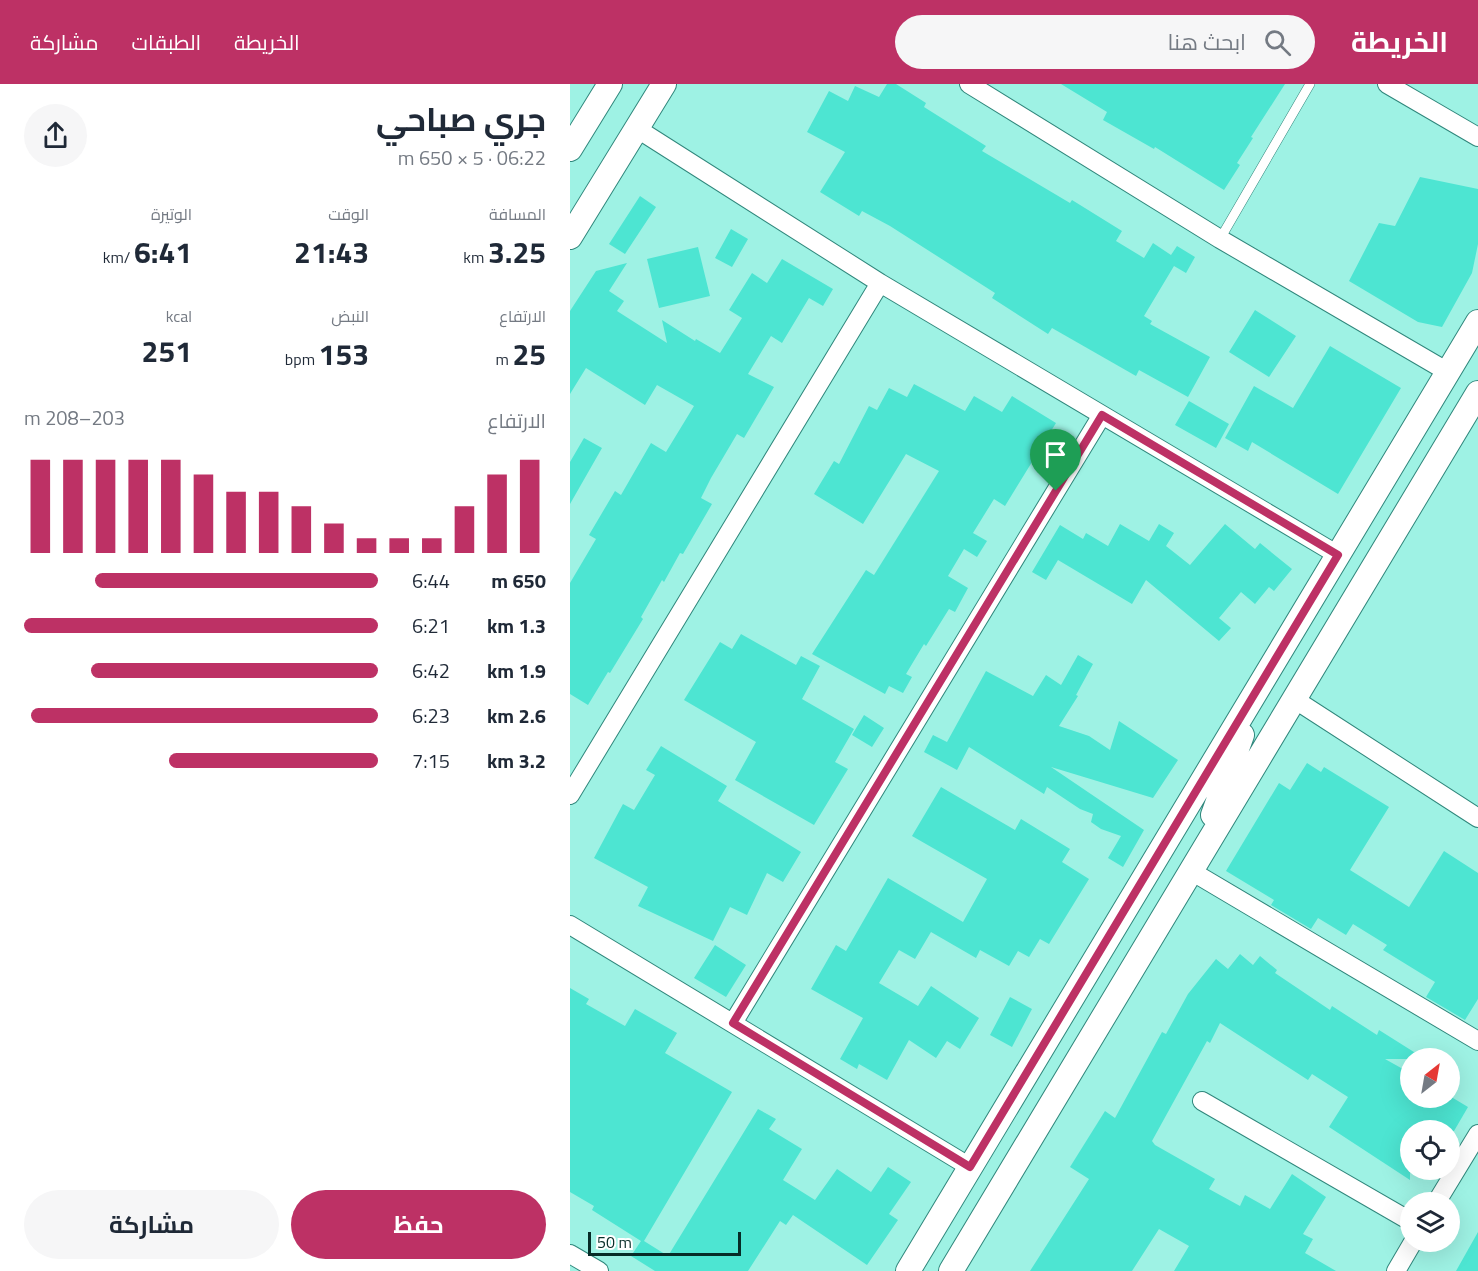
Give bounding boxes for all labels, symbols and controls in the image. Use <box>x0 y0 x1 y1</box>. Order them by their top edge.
search box <box>895 15 1315 69</box>
text: الخريطة <box>1351 20 1448 63</box>
text: ابحث هنا <box>1168 25 1246 59</box>
text: مشاركة <box>30 26 99 58</box>
text: الطبقات <box>132 26 201 58</box>
text: الخريطة <box>234 26 300 58</box>
icon: search <box>1261 26 1294 59</box>
text: جري صباحي <box>376 94 546 144</box>
button: share <box>24 104 87 167</box>
text: 06:22 · 5 × 650 m <box>398 142 546 173</box>
text: الوتيرة <box>151 202 192 226</box>
text: الوقت <box>328 202 369 226</box>
text: المسافة <box>489 202 546 226</box>
text: 6:41 <box>134 229 192 275</box>
text: 21:43 <box>294 229 369 275</box>
text: 3.25 <box>488 229 546 275</box>
text: /km <box>103 245 134 269</box>
text: km <box>463 245 488 269</box>
text: kcal <box>166 304 192 328</box>
text: النبض <box>331 304 369 328</box>
text: الارتفاع <box>499 304 546 328</box>
text: 251 <box>142 328 192 374</box>
text: 153 <box>319 331 369 377</box>
text: 25 <box>512 331 546 377</box>
text: bpm <box>285 347 319 371</box>
text: m <box>495 347 512 371</box>
text: 203–208 m <box>24 402 125 433</box>
text: الارتفاع <box>487 405 546 436</box>
pin <box>1030 429 1081 491</box>
icon: arrive <box>1039 438 1072 471</box>
text: 6:44 <box>412 565 450 596</box>
text: 650 m <box>491 565 546 596</box>
text: 6:21 <box>412 610 450 641</box>
text: 1.3 km <box>487 610 546 641</box>
text: 6:42 <box>412 655 450 686</box>
text: 1.9 km <box>487 655 546 686</box>
text: 6:23 <box>412 700 450 731</box>
text: 2.6 km <box>487 700 546 731</box>
text: 7:15 <box>412 745 450 776</box>
text: 3.2 km <box>487 745 546 776</box>
north arrow <box>1400 1048 1460 1108</box>
map controls <box>1400 1048 1460 1252</box>
button: locate <box>1400 1120 1460 1180</box>
button: مشاركة <box>24 1190 279 1259</box>
button: حفظ <box>291 1190 546 1259</box>
button: layers <box>1400 1192 1460 1252</box>
scale bar <box>588 1229 741 1256</box>
text: 50 m <box>597 1230 632 1254</box>

